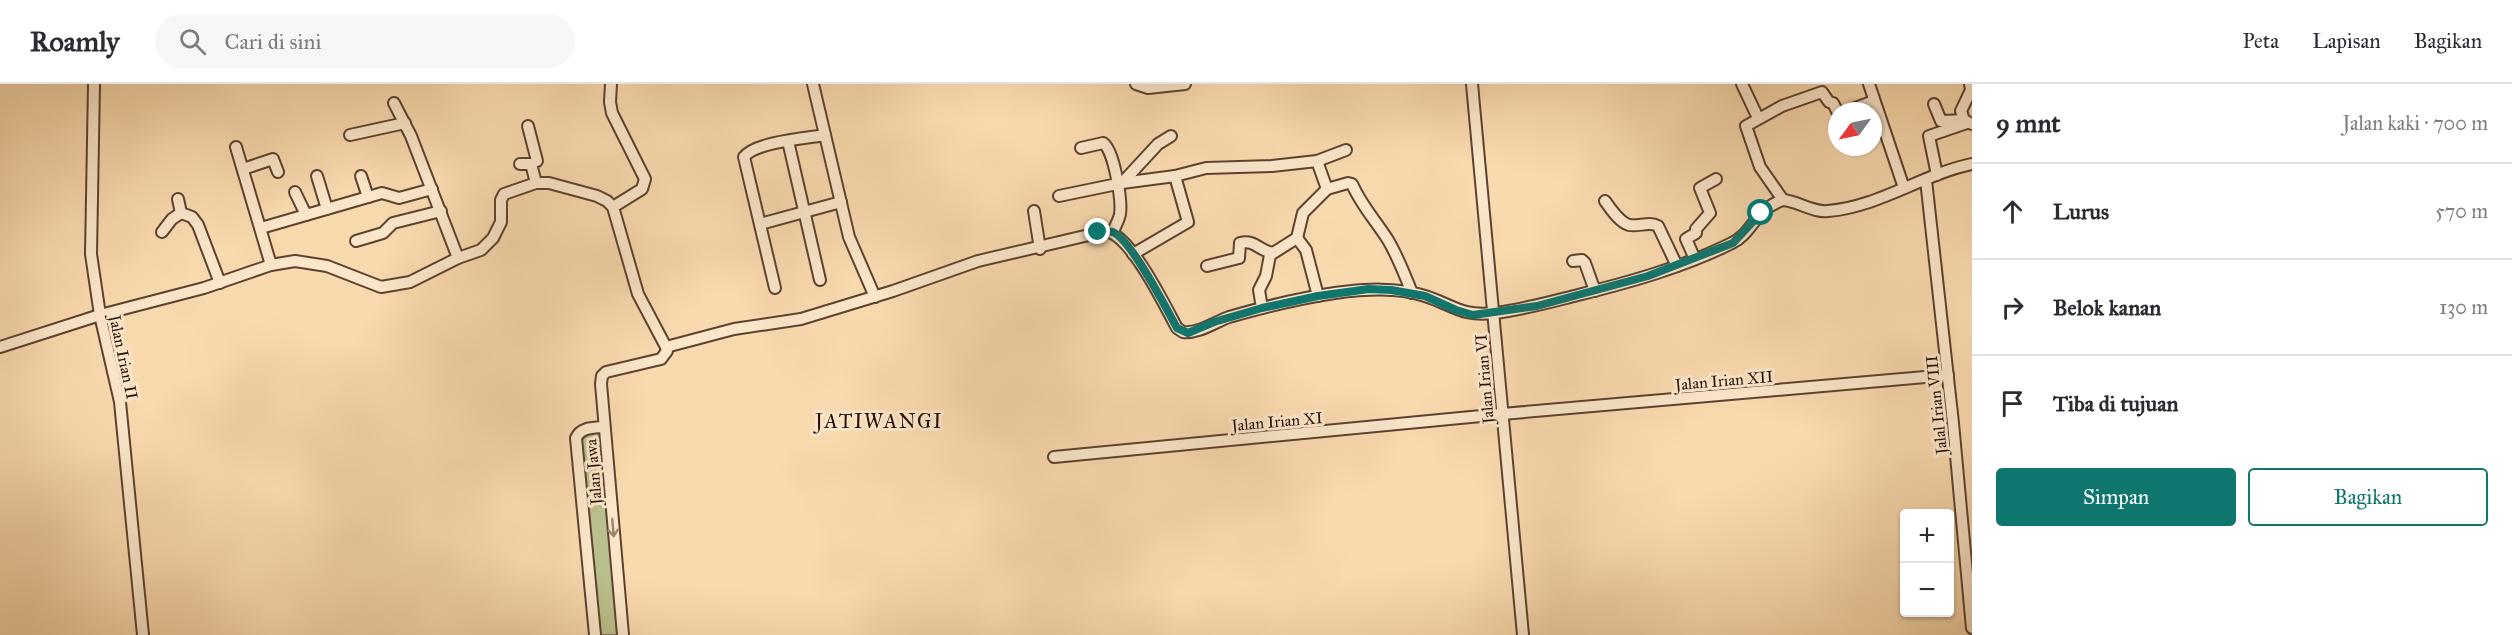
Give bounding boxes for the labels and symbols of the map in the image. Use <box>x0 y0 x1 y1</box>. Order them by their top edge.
north arrow <box>1828 102 1882 156</box>
route start <box>1747 199 1773 225</box>
route end <box>1084 218 1110 244</box>
street label: Jalan Irian II <box>104 311 142 401</box>
street label: Jalan Irian VI <box>1471 333 1499 427</box>
street label: Jalal Irian VIII <box>1922 354 1952 457</box>
street label: Jalan Irian XII <box>1672 367 1774 395</box>
street label: Jalan Irian XI <box>1229 408 1324 436</box>
district label: JATIWANGI <box>813 409 943 434</box>
street label: Jalan Jawa <box>581 438 607 508</box>
one-way arrow <box>608 517 619 537</box>

